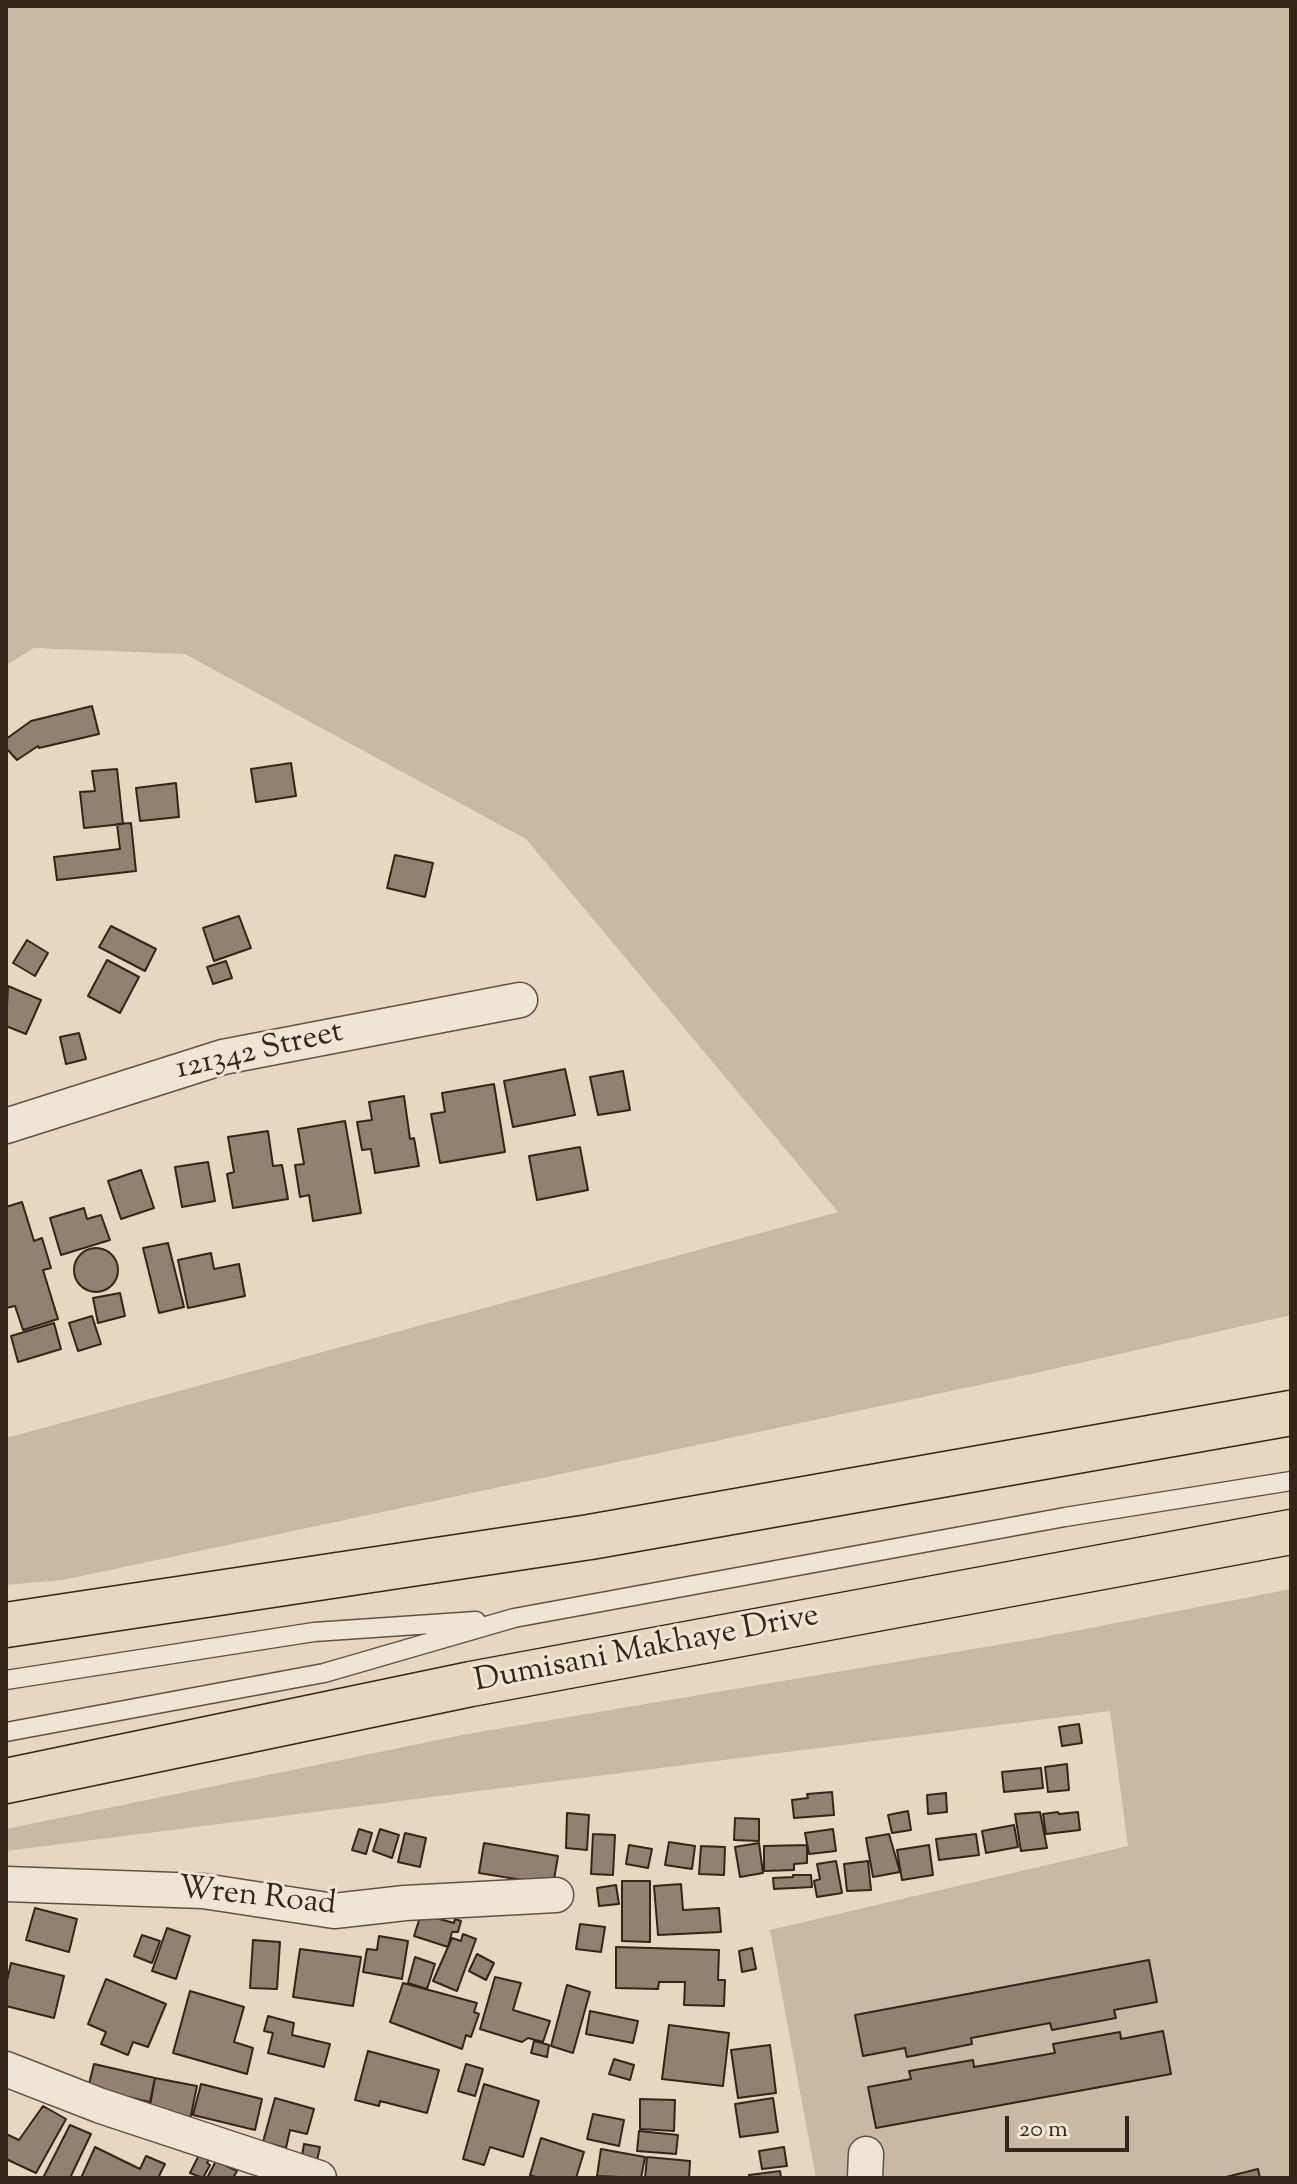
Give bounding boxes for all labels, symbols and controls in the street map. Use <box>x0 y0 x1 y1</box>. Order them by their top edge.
street label: 121342 Street <box>173 1015 347 1091</box>
street label: Dumisani Makhaye Drive <box>471 1599 823 1703</box>
street label: Wren Road <box>176 1872 338 1926</box>
scale bar <box>1009 2100 1133 2150</box>
text: 20 m <box>1019 2113 1068 2147</box>

